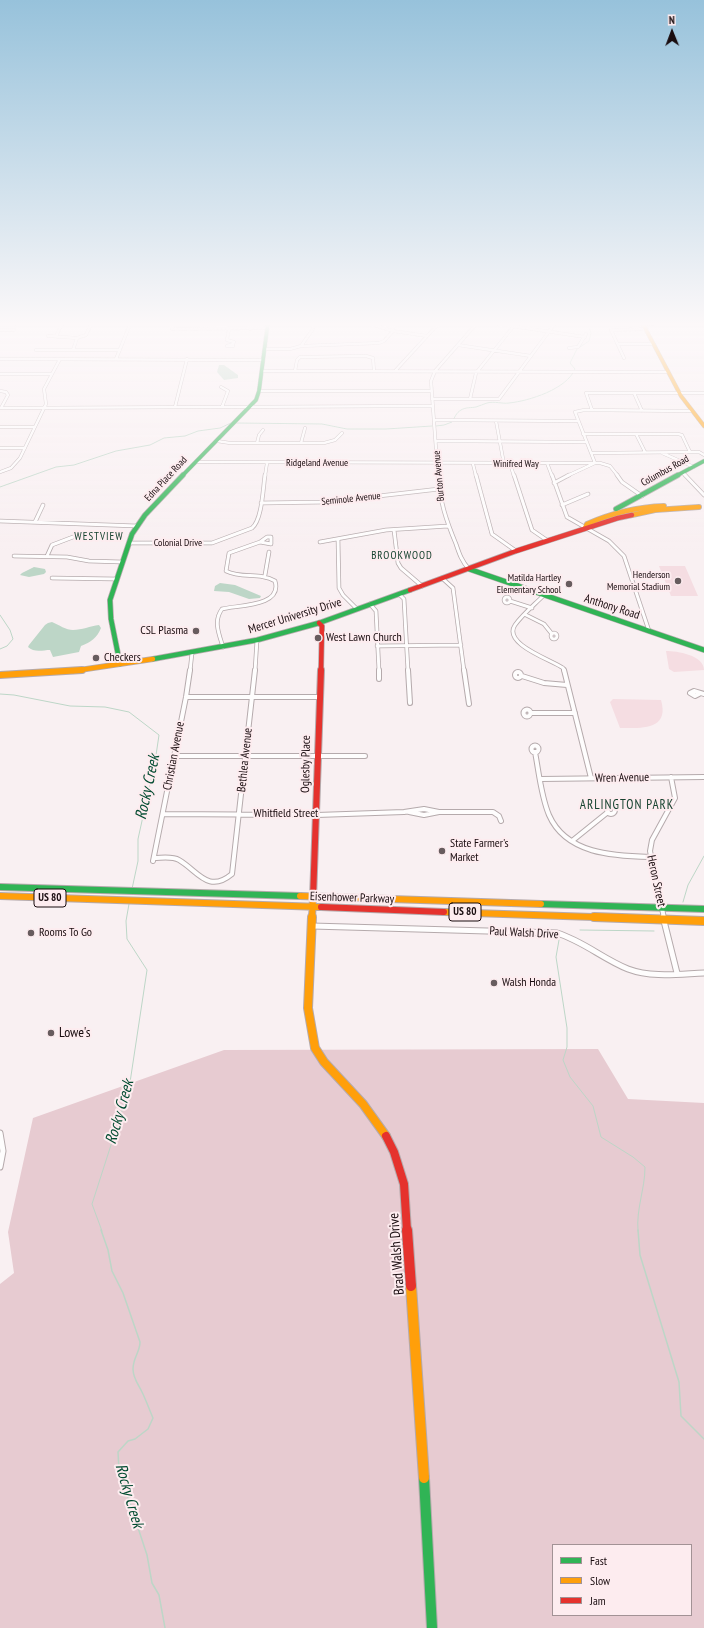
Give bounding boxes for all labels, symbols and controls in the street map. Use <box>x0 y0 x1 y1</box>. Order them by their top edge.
north arrow <box>652 12 692 52</box>
text: N <box>669 13 675 27</box>
street label: Burton Avenue <box>431 450 447 502</box>
street label: Columbus Road <box>639 453 691 489</box>
street label: Edna Place Road <box>142 454 190 504</box>
street label: Ridgeland Avenue <box>286 457 348 469</box>
street label: Winifred Way <box>493 458 539 470</box>
street label: Seminole Avenue <box>321 490 381 508</box>
district label: WESTVIEW <box>74 530 124 544</box>
street label: Colonial Drive <box>154 537 202 549</box>
district label: BROOKWOOD <box>371 549 433 563</box>
place label: Henderson Memorial Stadium <box>607 569 670 592</box>
place label: Matilda Hartley Elementary School <box>497 572 561 596</box>
marker: Henderson Memorial Stadium <box>673 576 683 586</box>
marker: Matilda Hartley Elementary School <box>564 579 574 589</box>
street label: Anthony Road <box>582 591 642 623</box>
street label: Mercer University Drive <box>247 595 343 637</box>
place label: CSL Plasma <box>140 624 188 638</box>
marker: CSL Plasma <box>191 626 201 636</box>
place label: West Lawn Church <box>326 631 402 645</box>
marker: West Lawn Church <box>313 633 323 643</box>
place label: Checkers <box>104 651 141 665</box>
marker: Checkers <box>91 653 101 663</box>
street label: Christian Avenue <box>160 720 188 792</box>
street label: Bethlea Avenue <box>234 727 256 793</box>
street label: Oglesby Place <box>298 735 314 793</box>
water label: Rocky Creek <box>132 753 164 821</box>
street label: Wren Avenue <box>595 770 649 786</box>
district label: ARLINGTON PARK <box>580 797 674 813</box>
street label: Whitfield Street <box>254 807 318 821</box>
place label: State Farmer's Market <box>450 837 509 865</box>
marker: State Farmer's Market <box>437 846 447 856</box>
street label: Heron Street <box>643 854 669 908</box>
road number: US 80 <box>34 889 66 907</box>
street label: Eisenhower Parkway <box>310 889 394 907</box>
road number: US 80 <box>449 903 481 921</box>
street label: Paul Walsh Drive <box>489 924 559 942</box>
place label: Rooms To Go <box>39 926 92 940</box>
marker: Rooms To Go <box>26 928 36 938</box>
place label: Walsh Honda <box>502 976 556 990</box>
marker: Walsh Honda <box>489 978 499 988</box>
place label: Lowe's <box>59 1025 90 1041</box>
marker: Lowe's <box>46 1028 56 1038</box>
water label: Rocky Creek <box>102 1078 138 1146</box>
street label: Brad Walsh Drive <box>386 1212 408 1296</box>
water label: Rocky Creek <box>111 1462 147 1530</box>
legend <box>552 1544 692 1616</box>
text: Fast <box>590 1553 607 1568</box>
text: Slow <box>590 1573 610 1588</box>
text: Jam <box>590 1593 606 1608</box>

